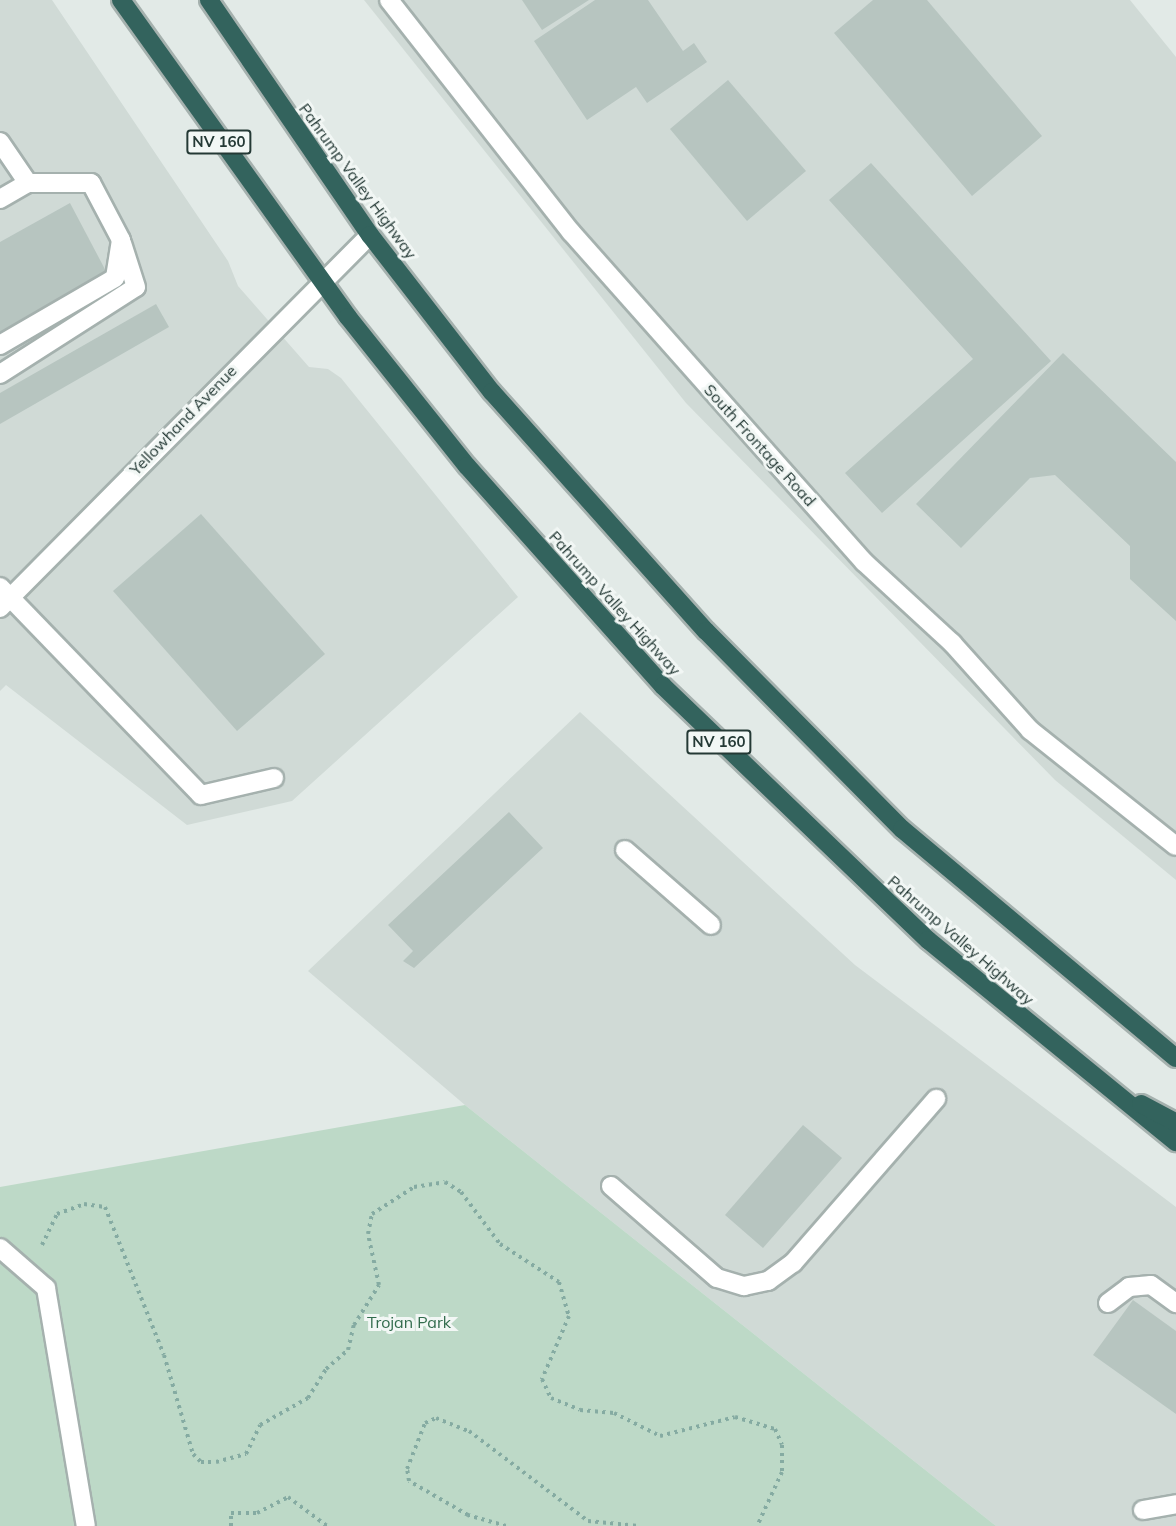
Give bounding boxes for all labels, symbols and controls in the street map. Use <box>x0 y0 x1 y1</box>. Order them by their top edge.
street label: Pahrump Valley Highway <box>295 100 421 262</box>
road number: NV 160 <box>186 130 252 154</box>
street label: Yellowhand Avenue <box>126 361 240 479</box>
street label: South Frontage Road <box>700 380 820 510</box>
street label: Pahrump Valley Highway <box>545 527 685 679</box>
road number: NV 160 <box>686 730 752 754</box>
street label: Pahrump Valley Highway <box>884 871 1038 1009</box>
park label: Trojan Park <box>367 1312 451 1332</box>

